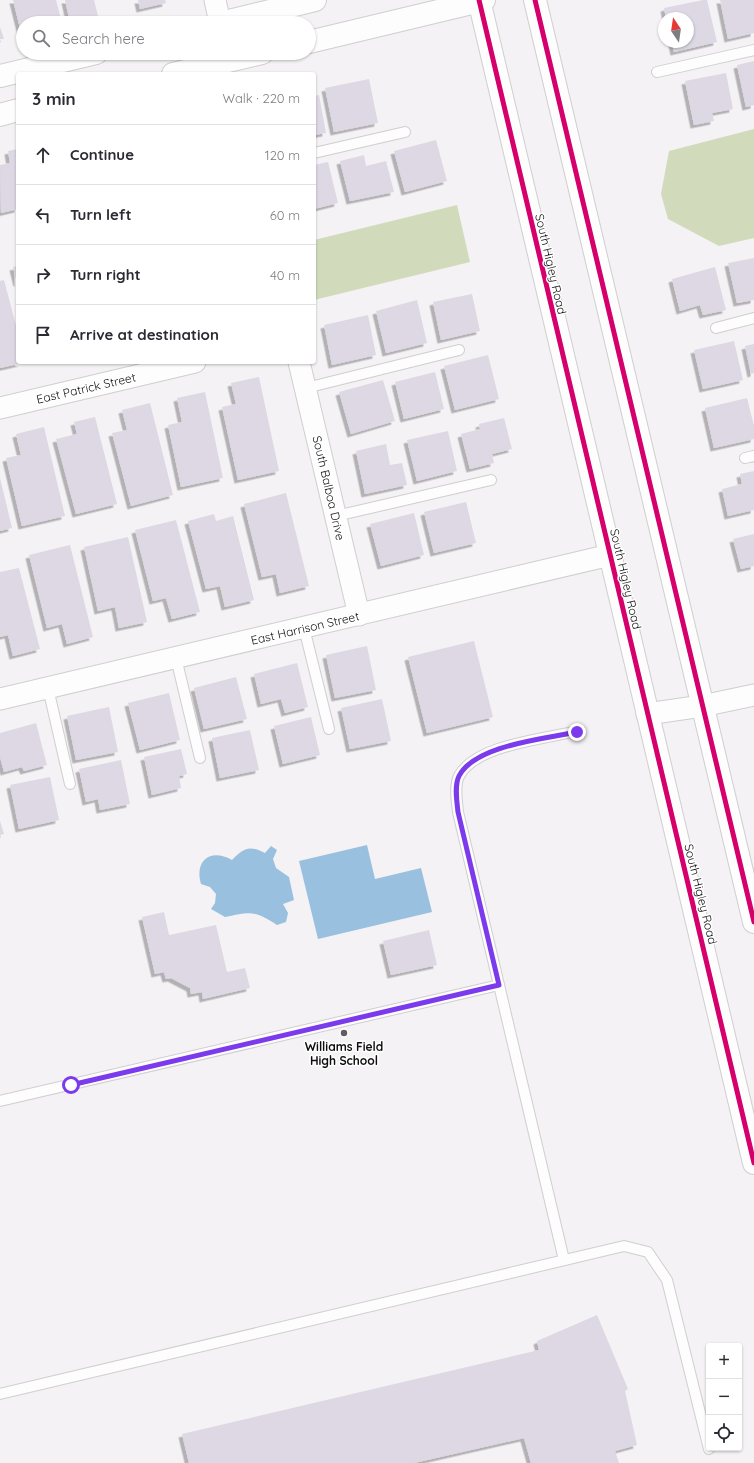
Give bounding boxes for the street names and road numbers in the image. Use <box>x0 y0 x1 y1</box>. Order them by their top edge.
street label: South Higley Road <box>532 212 570 316</box>
street label: East Patrick Street <box>35 369 137 407</box>
street label: South Balboa Drive <box>310 434 348 542</box>
street label: South Higley Road <box>607 527 645 631</box>
street label: East Harrison Street <box>249 608 361 648</box>
street label: South Higley Road <box>681 842 721 946</box>

